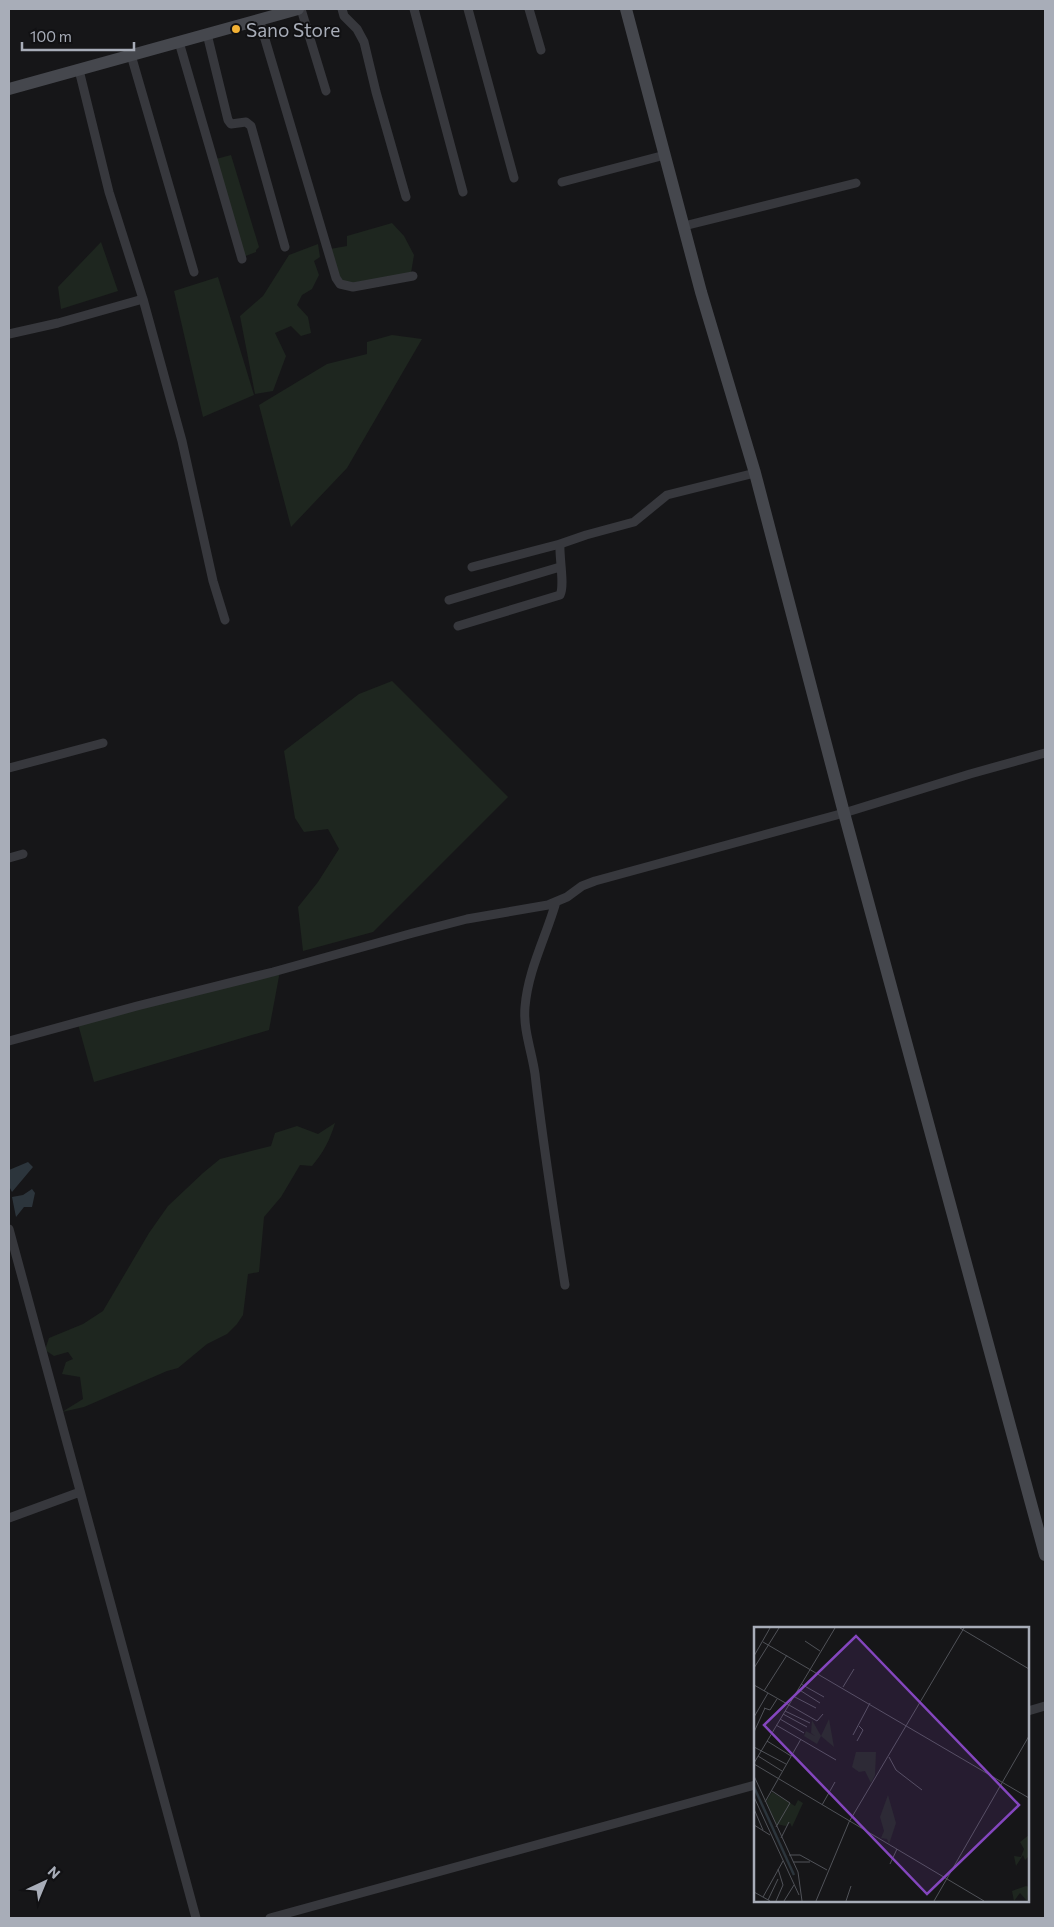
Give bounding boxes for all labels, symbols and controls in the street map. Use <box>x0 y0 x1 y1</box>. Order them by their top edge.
place label: Sano Store <box>246 18 340 41</box>
scale bar <box>22 20 135 52</box>
marker: Sano Store <box>230 23 242 35</box>
text: 100 m <box>30 27 72 45</box>
inset map <box>754 1627 1029 1902</box>
north arrow <box>20 1857 70 1907</box>
text: N <box>45 1863 64 1882</box>

